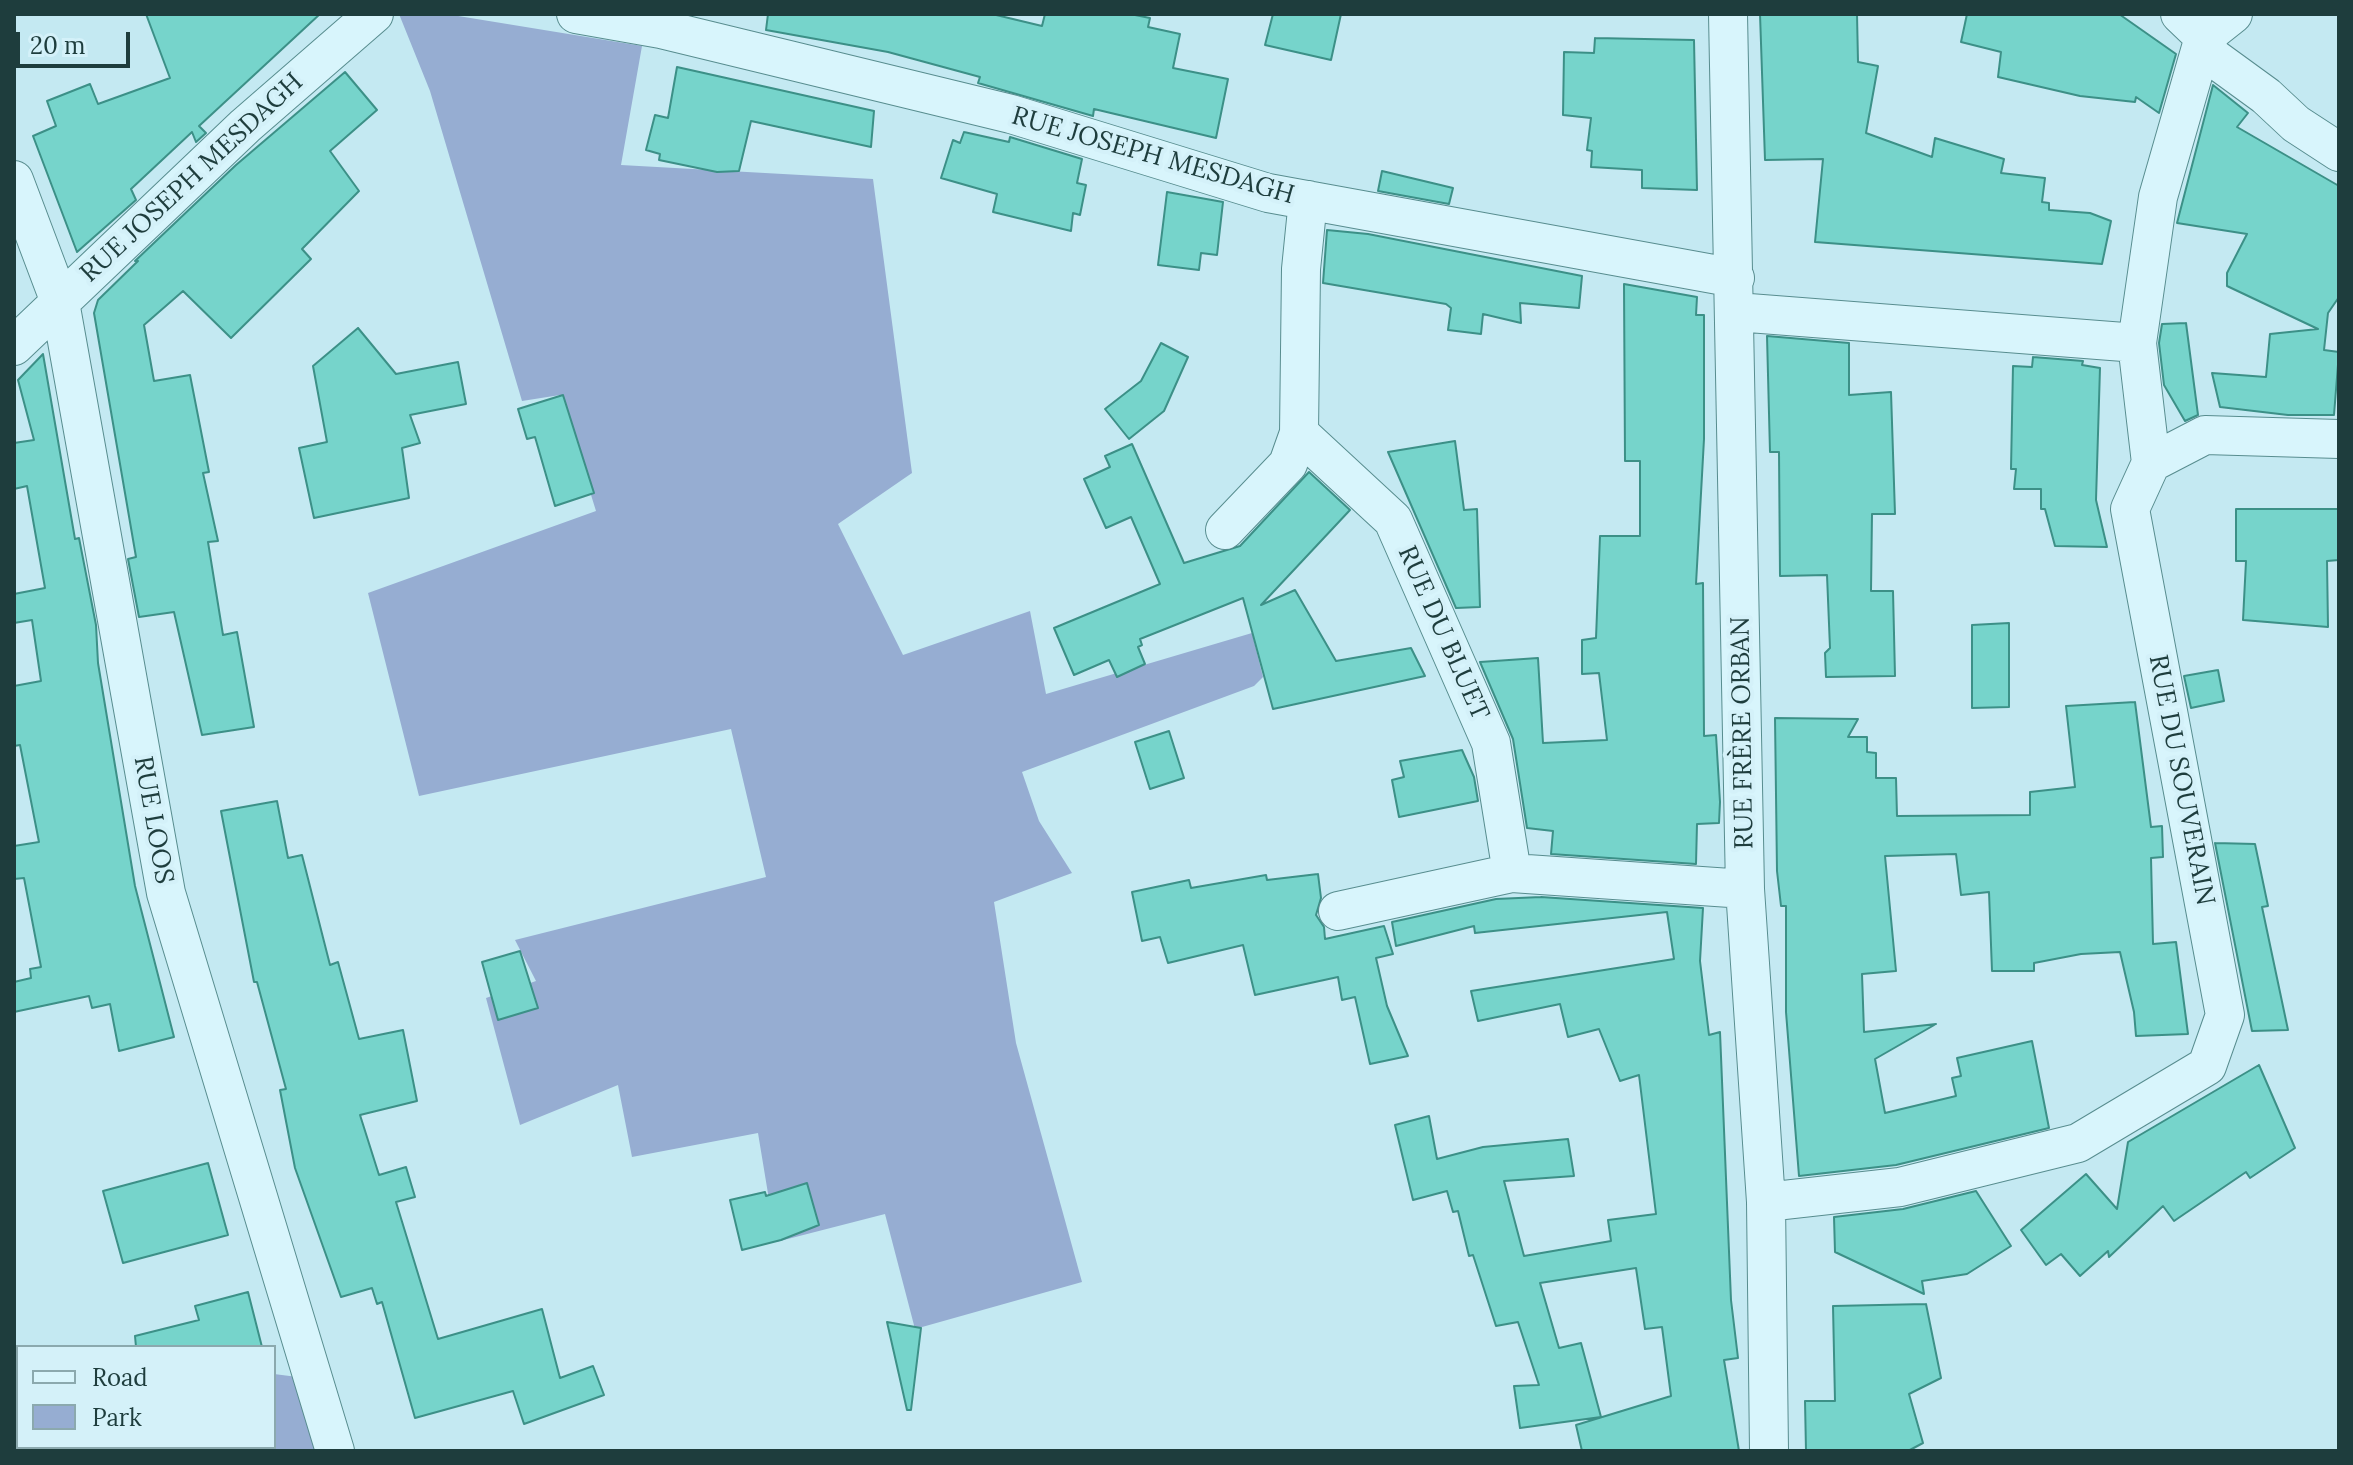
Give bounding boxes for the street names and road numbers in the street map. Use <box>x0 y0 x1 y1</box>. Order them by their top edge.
street label: RUE JOSEPH MESDAGH <box>74 67 310 289</box>
street label: RUE JOSEPH MESDAGH <box>1008 101 1298 211</box>
street label: RUE DU BLUET <box>1391 541 1495 725</box>
street label: RUE FRÈRE ORBAN <box>1725 616 1761 850</box>
street label: RUE DU SOUVERAIN <box>2141 652 2221 908</box>
street label: RUE LOOS <box>126 754 180 886</box>

